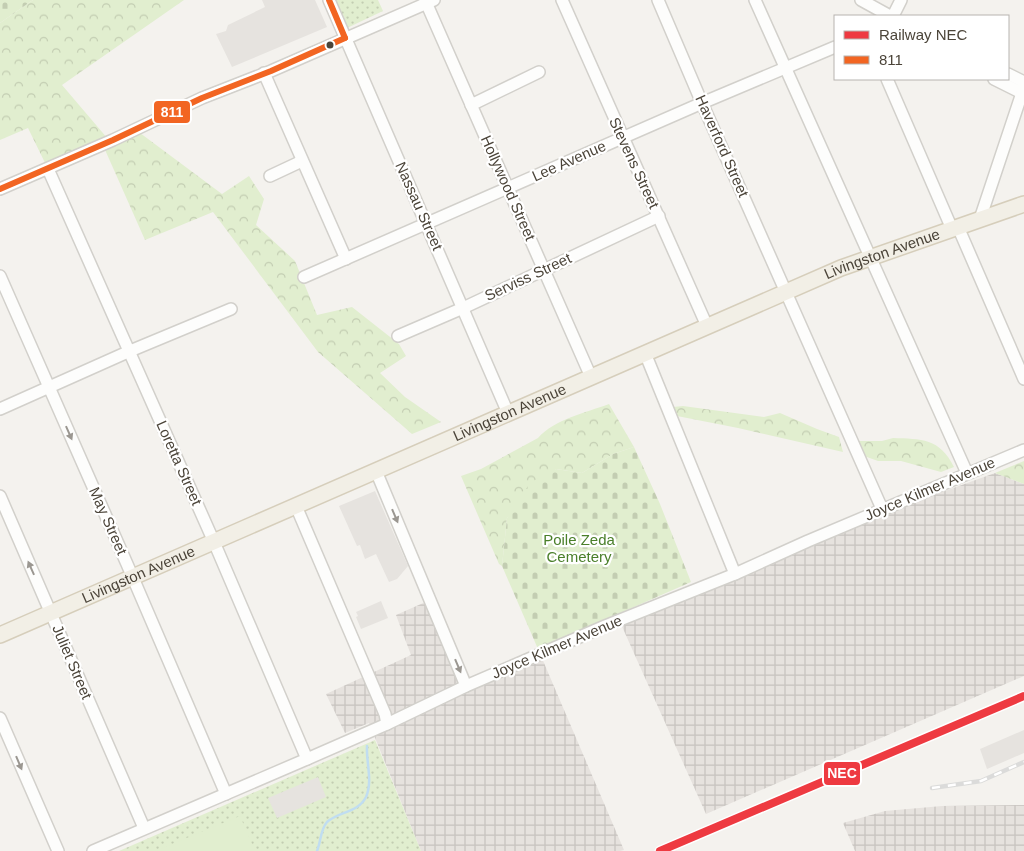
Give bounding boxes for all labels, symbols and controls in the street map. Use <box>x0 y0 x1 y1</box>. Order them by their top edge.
legend <box>834 15 1009 80</box>
text: Railway NEC <box>879 26 968 43</box>
unlabelled marker <box>325 40 335 50</box>
text: 811 <box>879 51 903 68</box>
street label: Haverford Street <box>692 92 753 200</box>
line badge: 811 <box>153 100 191 124</box>
text: 811 <box>161 104 184 120</box>
street label: Stevens Street <box>606 115 663 212</box>
street label: Hollywood Street <box>478 133 540 244</box>
street label: Lee Avenue <box>529 137 608 184</box>
street label: Nassau Street <box>392 159 447 253</box>
street label: Livingston Avenue <box>821 225 942 282</box>
street label: Serviss Street <box>482 249 574 304</box>
street label: Livingston Avenue <box>450 380 568 444</box>
street label: Loretta Street <box>153 418 206 509</box>
one-way arrow <box>65 426 73 440</box>
street label: Joyce Kilmer Avenue <box>862 453 997 524</box>
street label: May Street <box>86 484 131 558</box>
one-way arrow <box>392 509 400 523</box>
park label: Poile Zeda Cemetery <box>543 531 616 565</box>
street label: Livingston Avenue <box>79 542 197 606</box>
one-way arrow <box>27 561 35 575</box>
street label: Joyce Kilmer Avenue <box>489 611 624 682</box>
street label: Juliet Street <box>49 622 96 702</box>
one-way arrow <box>454 659 462 673</box>
one-way arrow <box>16 756 24 770</box>
line badge: NEC <box>823 761 861 786</box>
text: NEC <box>827 765 857 781</box>

